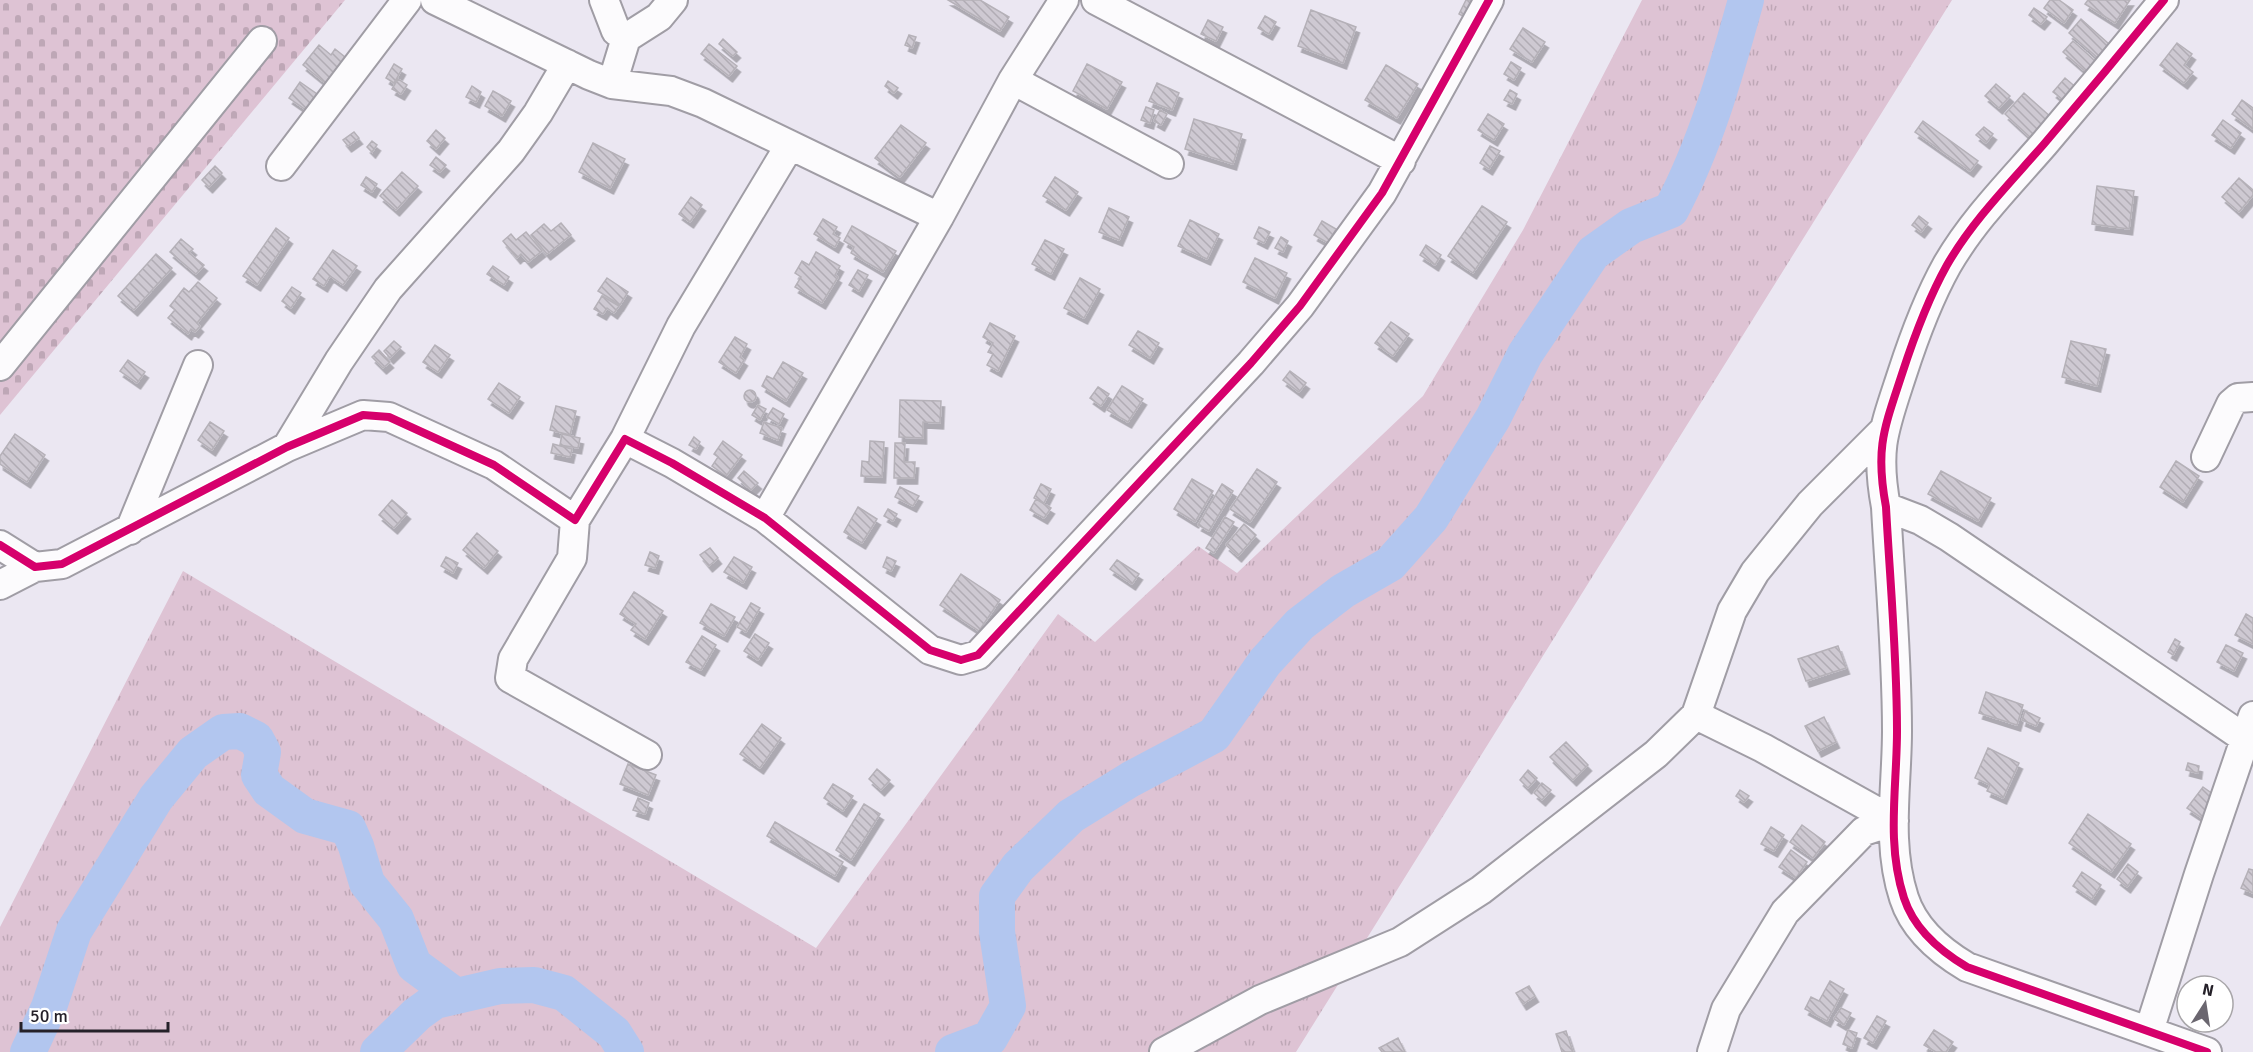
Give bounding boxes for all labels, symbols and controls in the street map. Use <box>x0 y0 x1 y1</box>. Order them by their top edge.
north arrow <box>2175 974 2235 1034</box>
text: N <box>2200 979 2215 1001</box>
scale bar <box>21 995 168 1033</box>
text: 50 m <box>30 1005 68 1027</box>

